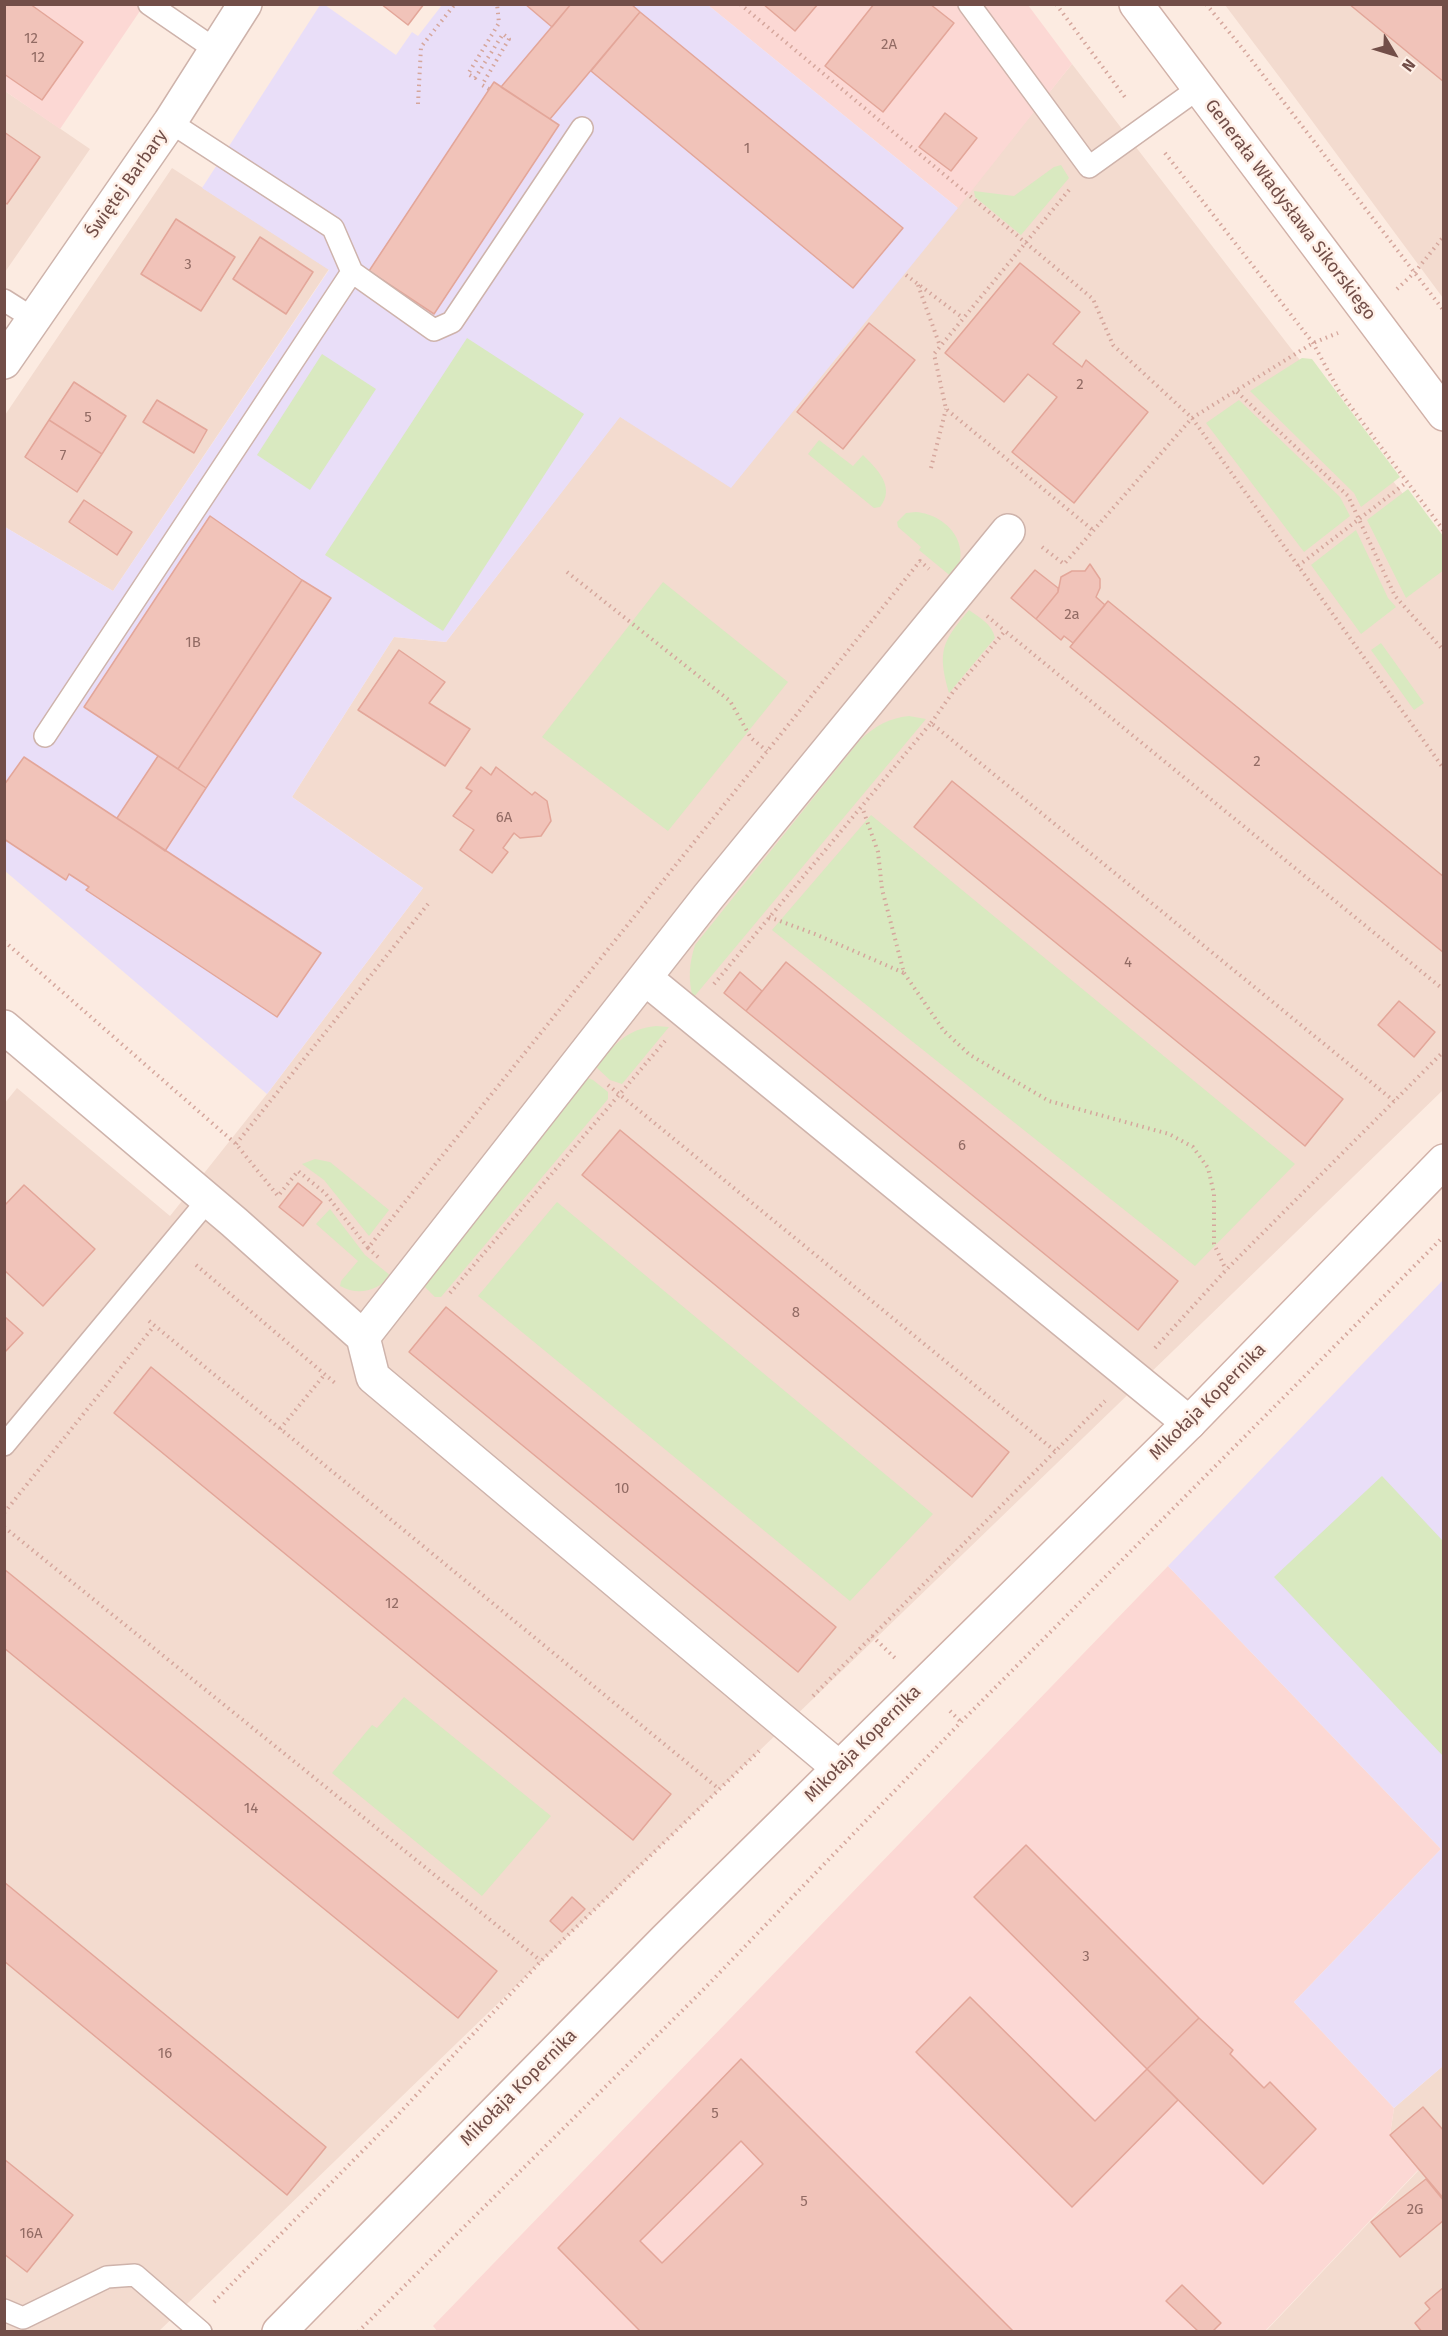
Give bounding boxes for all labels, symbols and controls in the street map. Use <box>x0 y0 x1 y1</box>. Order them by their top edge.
north arrow <box>1364 24 1424 84</box>
house number: 12 <box>24 30 38 48</box>
house number: 2A <box>881 36 897 54</box>
house number: 12 <box>31 49 45 67</box>
text: N <box>1398 55 1419 75</box>
street label: Generała Władysława Sikorskiego <box>1200 95 1380 325</box>
street label: Świętej Barbary <box>82 126 172 242</box>
house number: 1 <box>744 140 750 158</box>
house number: 3 <box>184 256 192 274</box>
house number: 2 <box>1076 376 1084 394</box>
house number: 5 <box>84 409 92 427</box>
house number: 7 <box>60 447 66 465</box>
house number: 2a <box>1064 606 1080 624</box>
house number: 1B <box>185 634 201 652</box>
house number: 2 <box>1253 753 1261 771</box>
house number: 6A <box>496 809 512 827</box>
house number: 4 <box>1124 954 1132 972</box>
house number: 6 <box>958 1137 966 1155</box>
house number: 8 <box>792 1304 800 1322</box>
street label: Mikołaja Kopernika <box>1145 1339 1271 1465</box>
house number: 10 <box>615 1480 629 1498</box>
house number: 12 <box>385 1595 399 1613</box>
street label: Mikołaja Kopernika <box>800 1681 926 1807</box>
house number: 14 <box>244 1800 258 1818</box>
house number: 3 <box>1082 1948 1090 1966</box>
street label: Mikołaja Kopernika <box>456 2025 582 2151</box>
house number: 16 <box>158 2045 172 2063</box>
house number: 5 <box>711 2105 719 2123</box>
house number: 5 <box>800 2193 808 2211</box>
house number: 2G <box>1407 2201 1423 2219</box>
house number: 16A <box>19 2225 43 2243</box>

